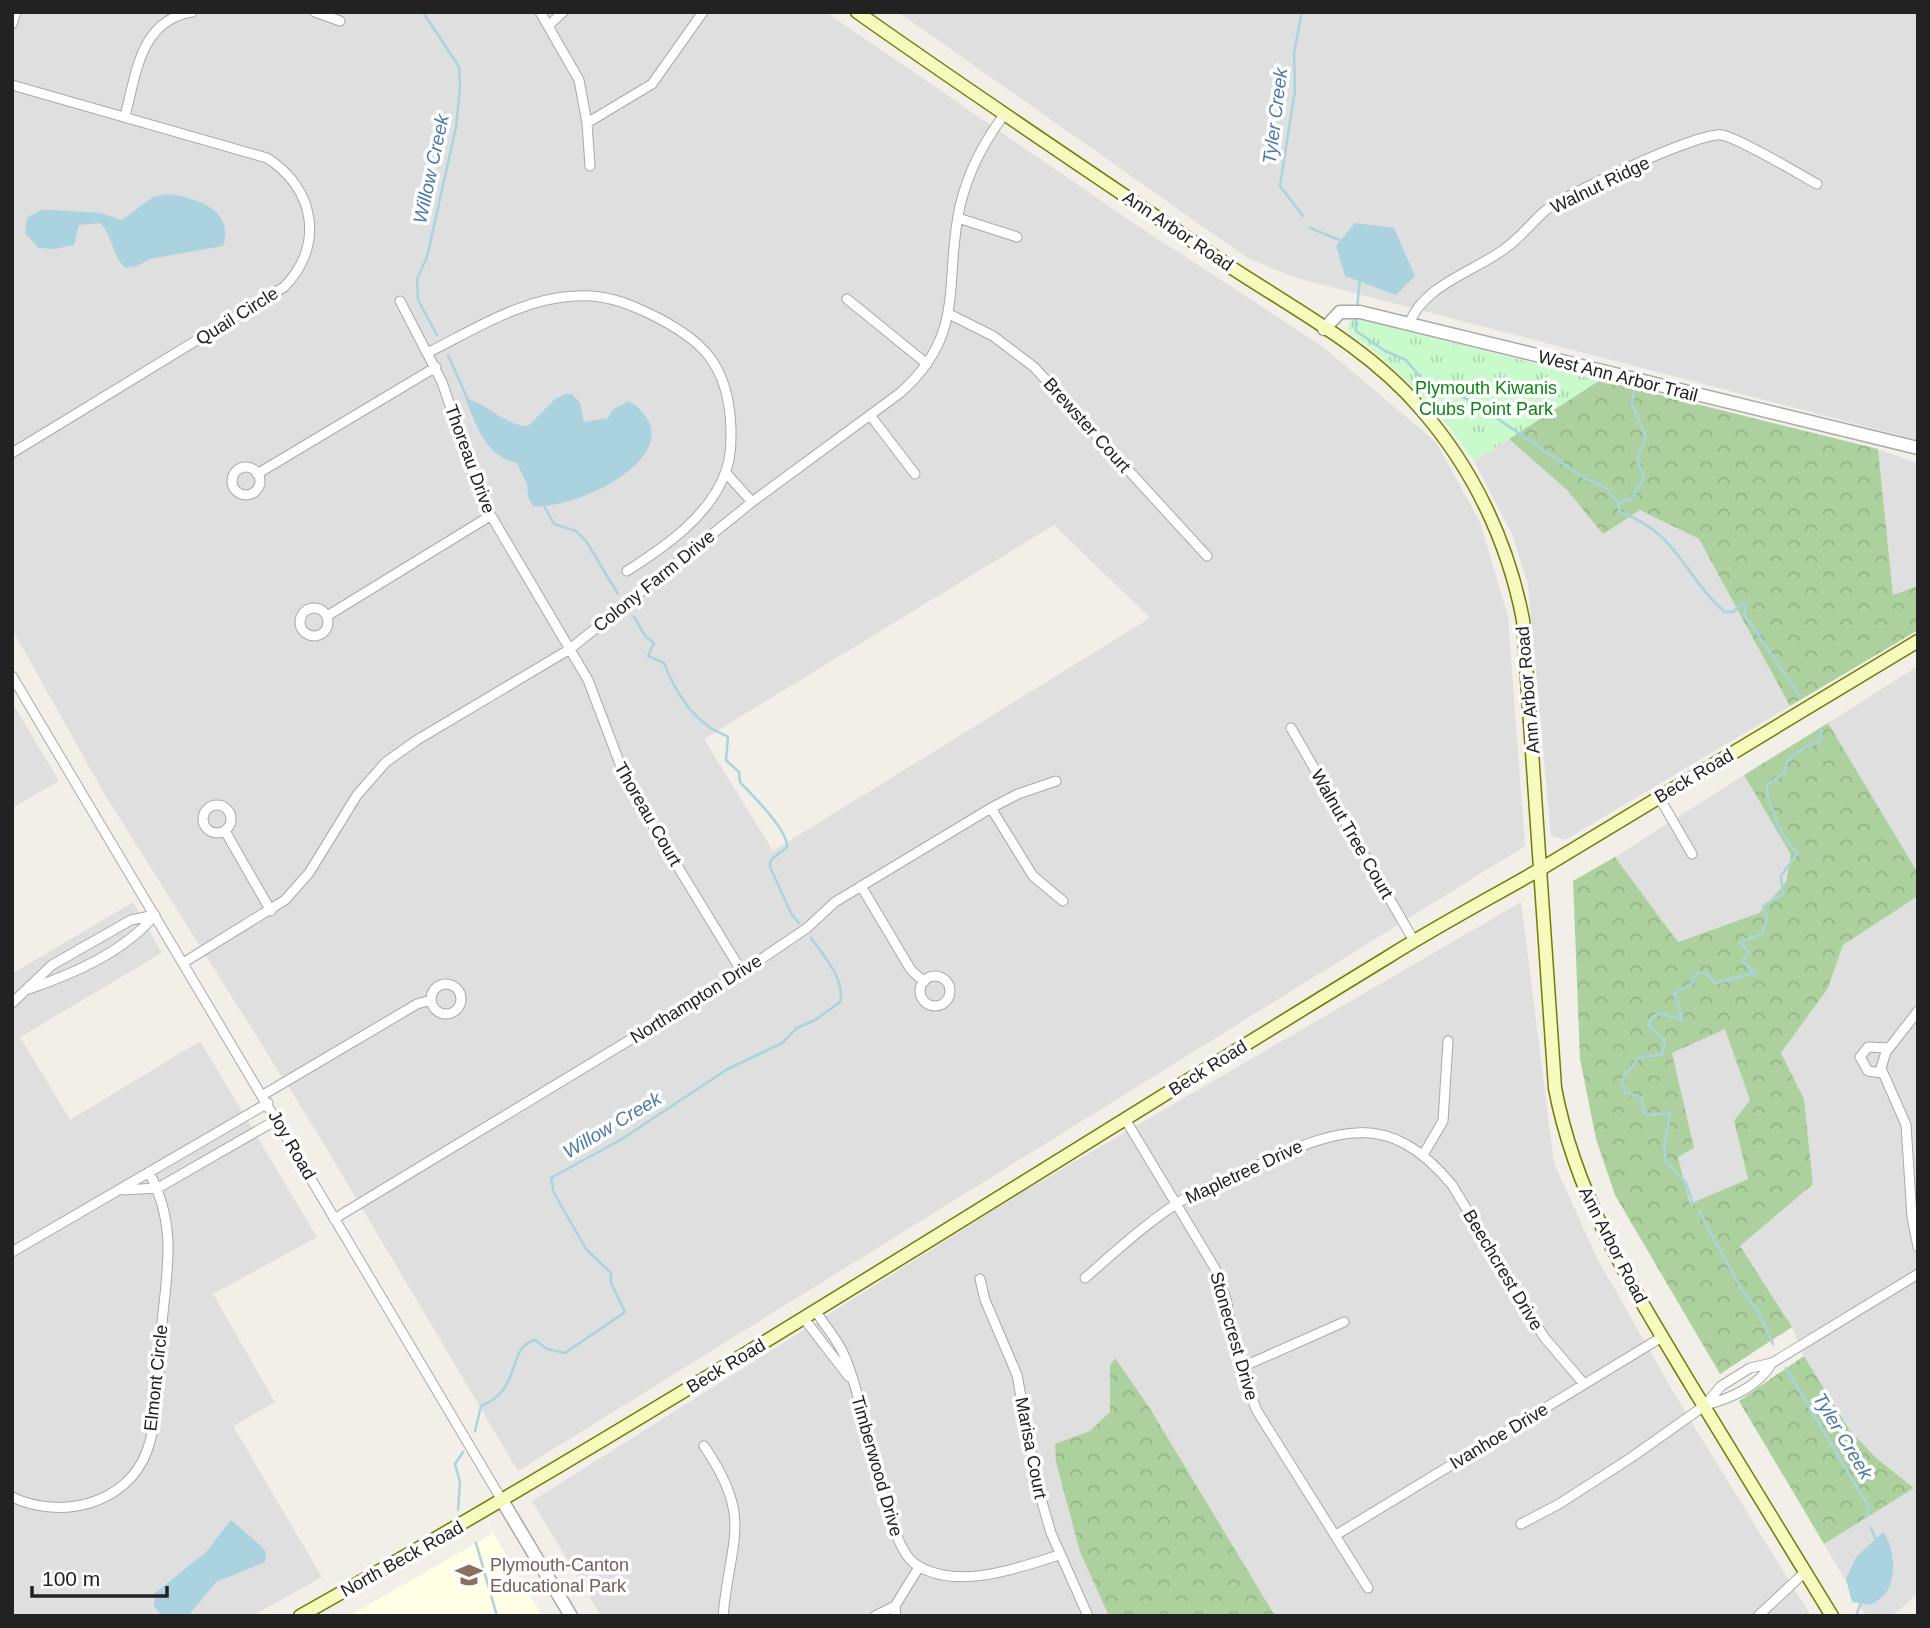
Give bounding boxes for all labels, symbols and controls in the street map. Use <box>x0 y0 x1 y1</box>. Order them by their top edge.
water label: Tyler Creek <box>1259 65 1292 165</box>
water label: Willow Creek <box>409 111 453 225</box>
street label: Walnut Ridge <box>1547 152 1653 218</box>
street label: Ann Arbor Road <box>1119 187 1237 275</box>
street label: Quail Circle <box>192 283 282 349</box>
street label: West Ann Arbor Trail <box>1536 346 1700 406</box>
street label: Brewster Court <box>1039 374 1135 476</box>
park label: Plymouth Kiwanis Clubs Point Park <box>1415 378 1557 419</box>
street label: Thoreau Drive <box>441 402 499 516</box>
street label: Colony Farm Drive <box>589 526 719 636</box>
street label: Ann Arbor Road <box>1512 625 1544 755</box>
street label: Beck Road <box>1651 745 1737 807</box>
street label: Thoreau Court <box>610 759 686 869</box>
street label: Walnut Tree Court <box>1307 766 1397 902</box>
street label: Northampton Drive <box>627 950 765 1048</box>
street label: Beck Road <box>1165 1036 1251 1100</box>
water label: Willow Creek <box>559 1087 666 1163</box>
street label: Joy Road <box>264 1107 320 1183</box>
street label: Mapletree Drive <box>1182 1136 1306 1208</box>
street label: Ann Arbor Road <box>1575 1183 1651 1307</box>
street label: Beechcrest Drive <box>1459 1206 1547 1334</box>
street label: Stonecrest Drive <box>1206 1269 1262 1403</box>
street label: Elmont Circle <box>140 1324 172 1432</box>
street label: Beck Road <box>683 1335 769 1397</box>
water label: Tyler Creek <box>1809 1389 1878 1484</box>
street label: Timberwood Drive <box>847 1393 907 1539</box>
street label: Marisa Court <box>1011 1396 1051 1500</box>
street label: Ivanhoe Drive <box>1446 1399 1552 1473</box>
street label: North Beck Road <box>337 1517 467 1601</box>
scale bar <box>32 1554 166 1598</box>
place label: Plymouth-Canton Educational Park <box>490 1555 629 1596</box>
school or university icon: Plymouth-Canton Educational Park <box>454 1560 484 1590</box>
text: 100 m <box>42 1567 100 1590</box>

